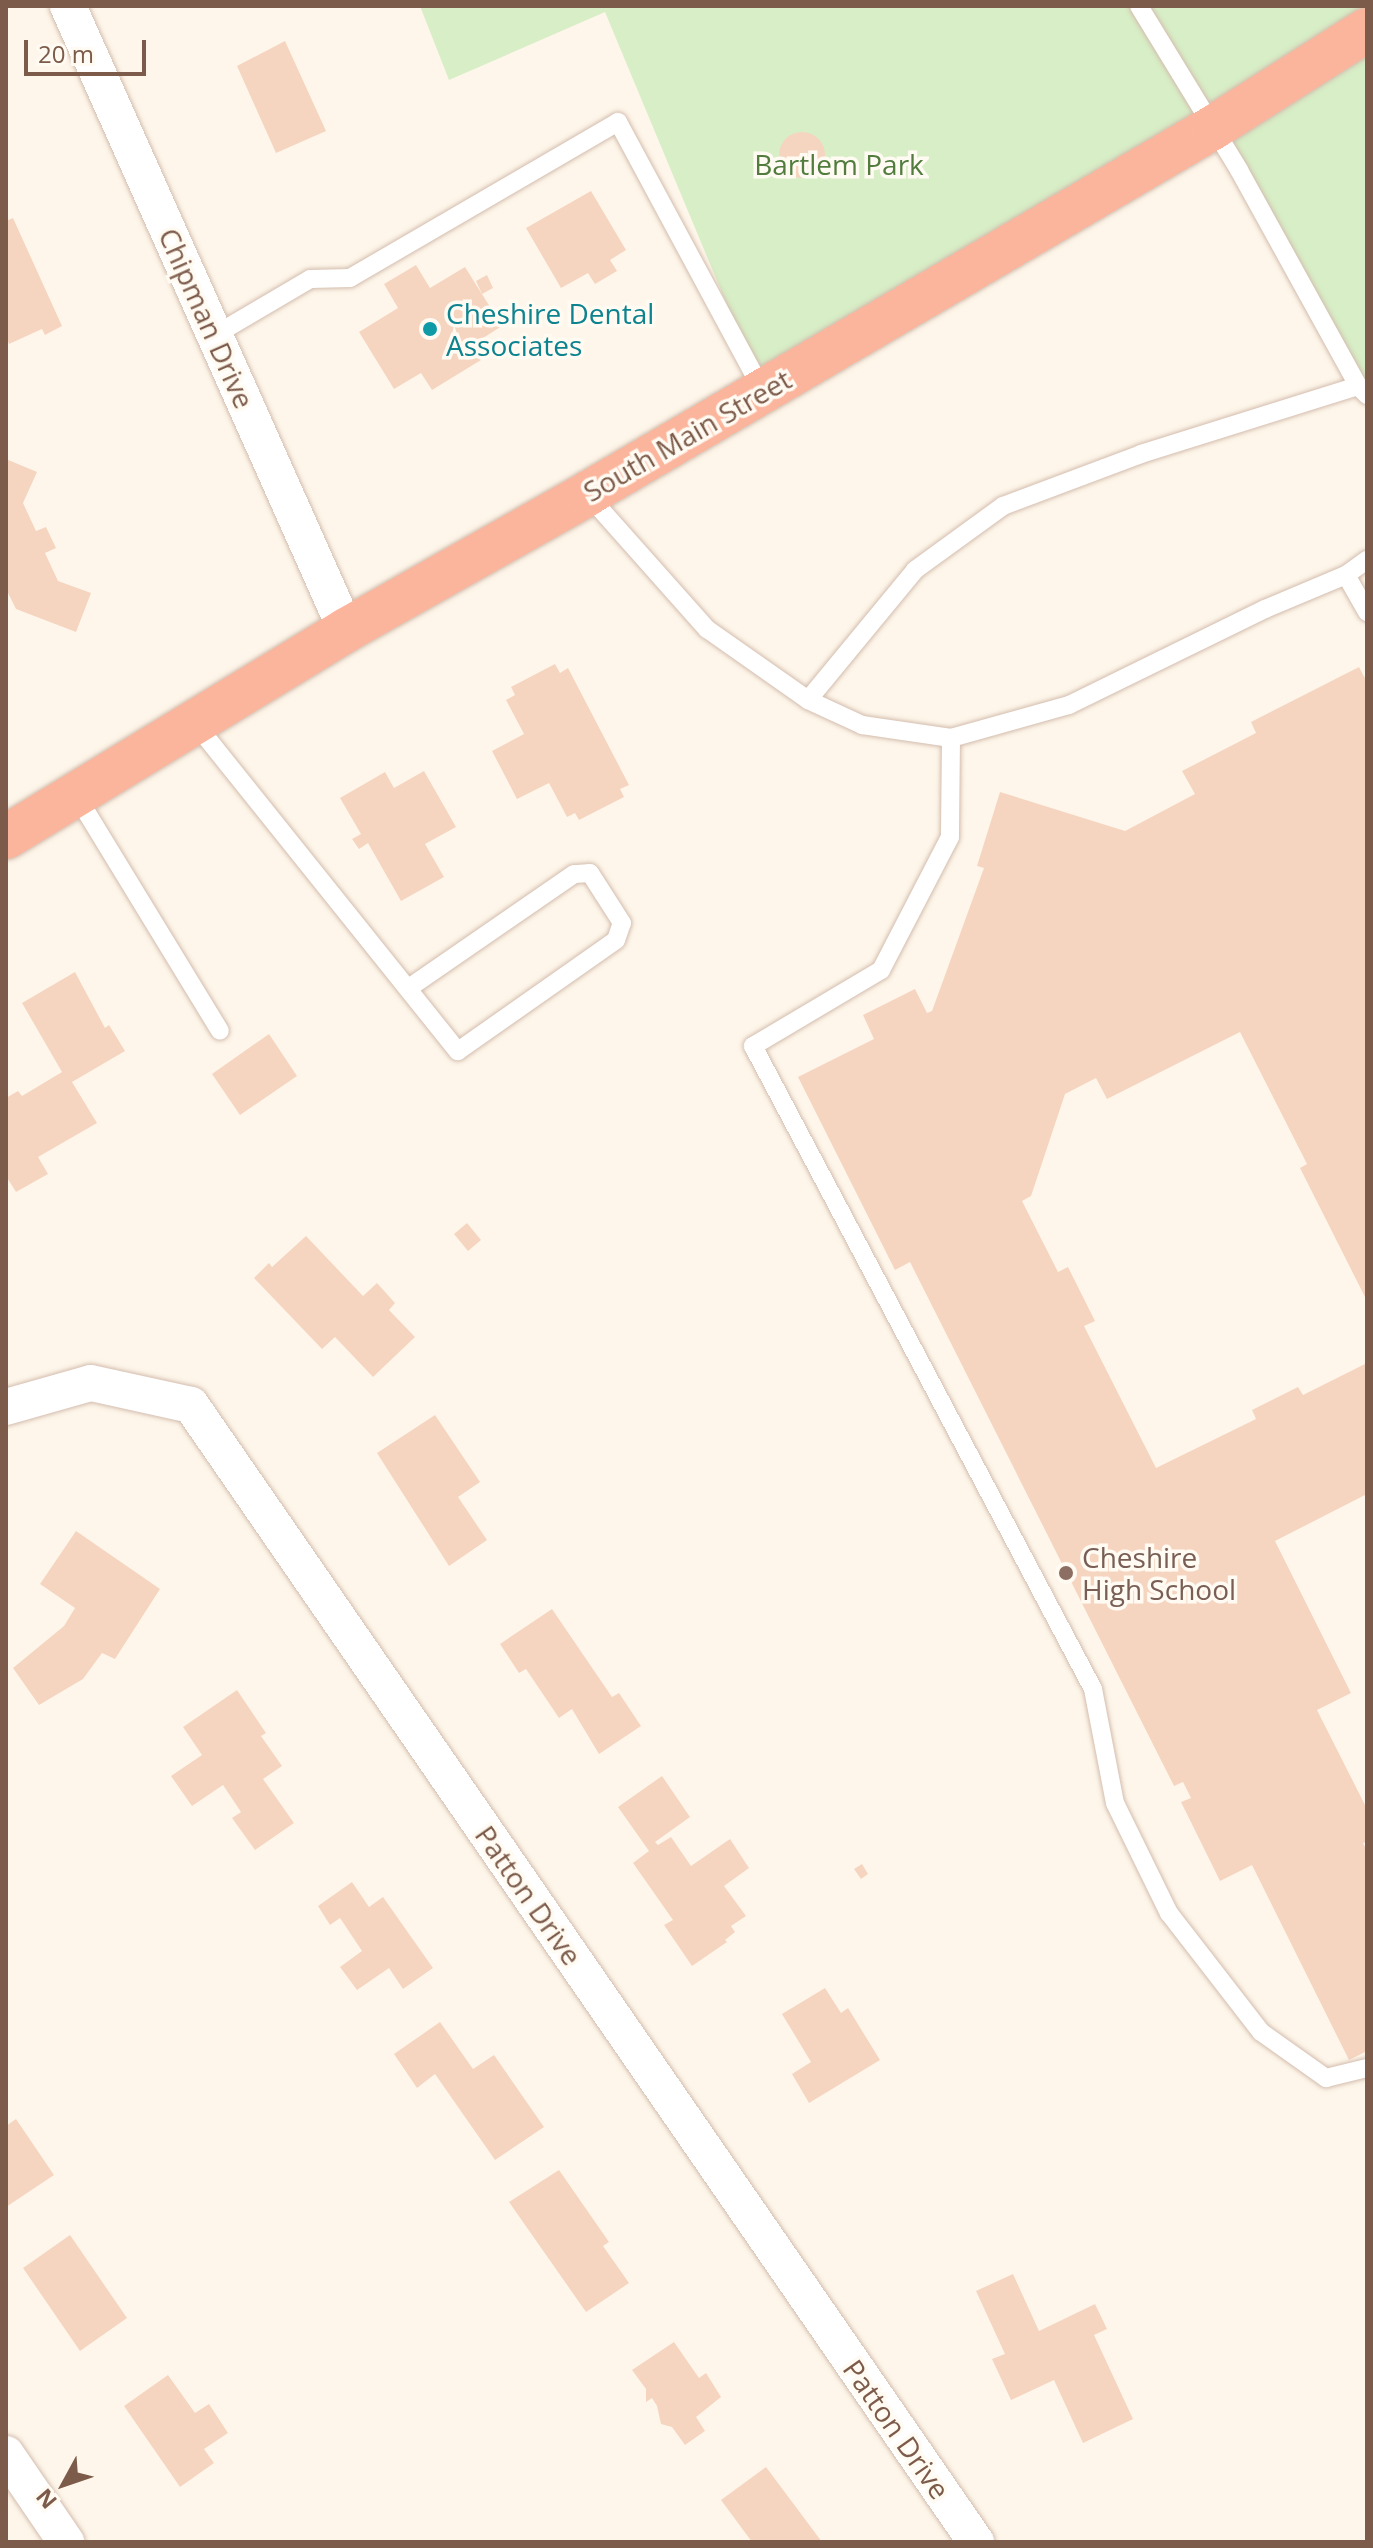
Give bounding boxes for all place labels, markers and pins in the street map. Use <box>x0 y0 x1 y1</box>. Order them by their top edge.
place label: Cheshire Dental Associates <box>446 296 654 362</box>
marker: Cheshire Dental Associates <box>421 320 439 338</box>
place label: Cheshire High School <box>1082 1540 1236 1606</box>
marker: Cheshire High School <box>1057 1564 1075 1582</box>

